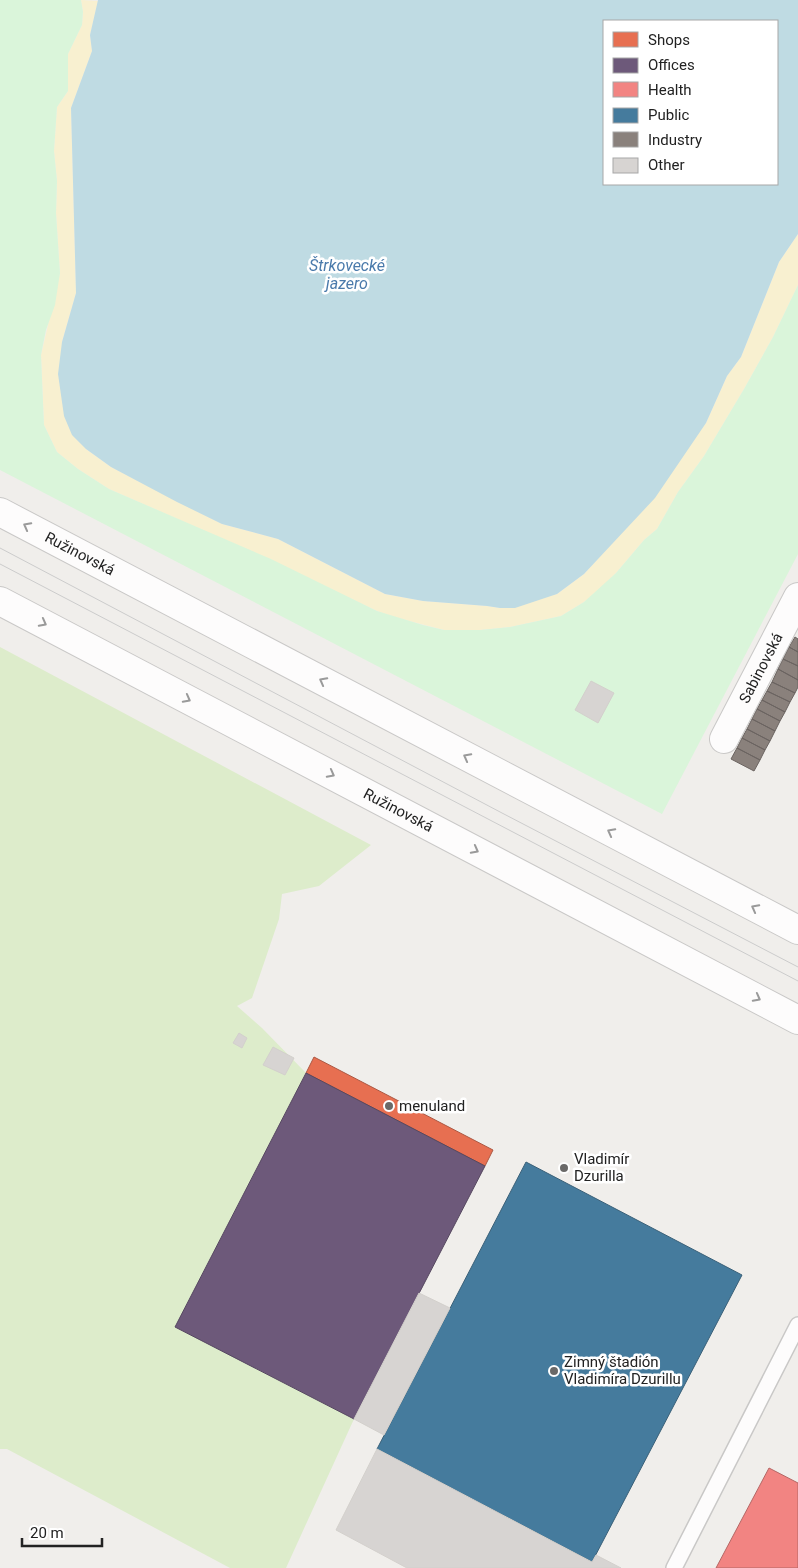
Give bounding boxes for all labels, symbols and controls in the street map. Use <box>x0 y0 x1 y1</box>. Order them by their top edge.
legend <box>603 20 778 185</box>
text: Shops <box>648 31 690 49</box>
text: Offices <box>648 56 695 74</box>
text: Health <box>648 81 692 99</box>
text: Public <box>648 106 689 124</box>
text: Industry <box>648 131 702 149</box>
text: Other <box>648 156 685 174</box>
water label: Štrkovecké jazero <box>309 255 385 293</box>
one-way arrow <box>23 522 32 532</box>
street label: Ružinovská <box>42 528 118 579</box>
one-way arrow <box>38 617 47 627</box>
street label: Sabinovská <box>735 630 787 706</box>
one-way arrow <box>319 677 328 687</box>
one-way arrow <box>182 693 191 703</box>
one-way arrow <box>463 753 472 763</box>
one-way arrow <box>326 768 335 778</box>
street label: Ružinovská <box>361 785 436 836</box>
one-way arrow <box>607 828 616 838</box>
one-way arrow <box>470 844 479 854</box>
one-way arrow <box>751 904 760 914</box>
one-way arrow <box>752 992 761 1002</box>
place label: menuland <box>399 1097 465 1115</box>
marker: menuland <box>383 1100 395 1112</box>
place label: Vladimír Dzurilla <box>574 1150 629 1185</box>
marker: Vladimír Dzurilla <box>558 1162 570 1174</box>
place label: Zimný štadión Vladimíra Dzurillu <box>564 1353 681 1388</box>
marker: Zimný štadión Vladimíra Dzurillu <box>548 1365 560 1377</box>
scale bar <box>22 1516 102 1548</box>
text: 20 m <box>30 1524 64 1542</box>

